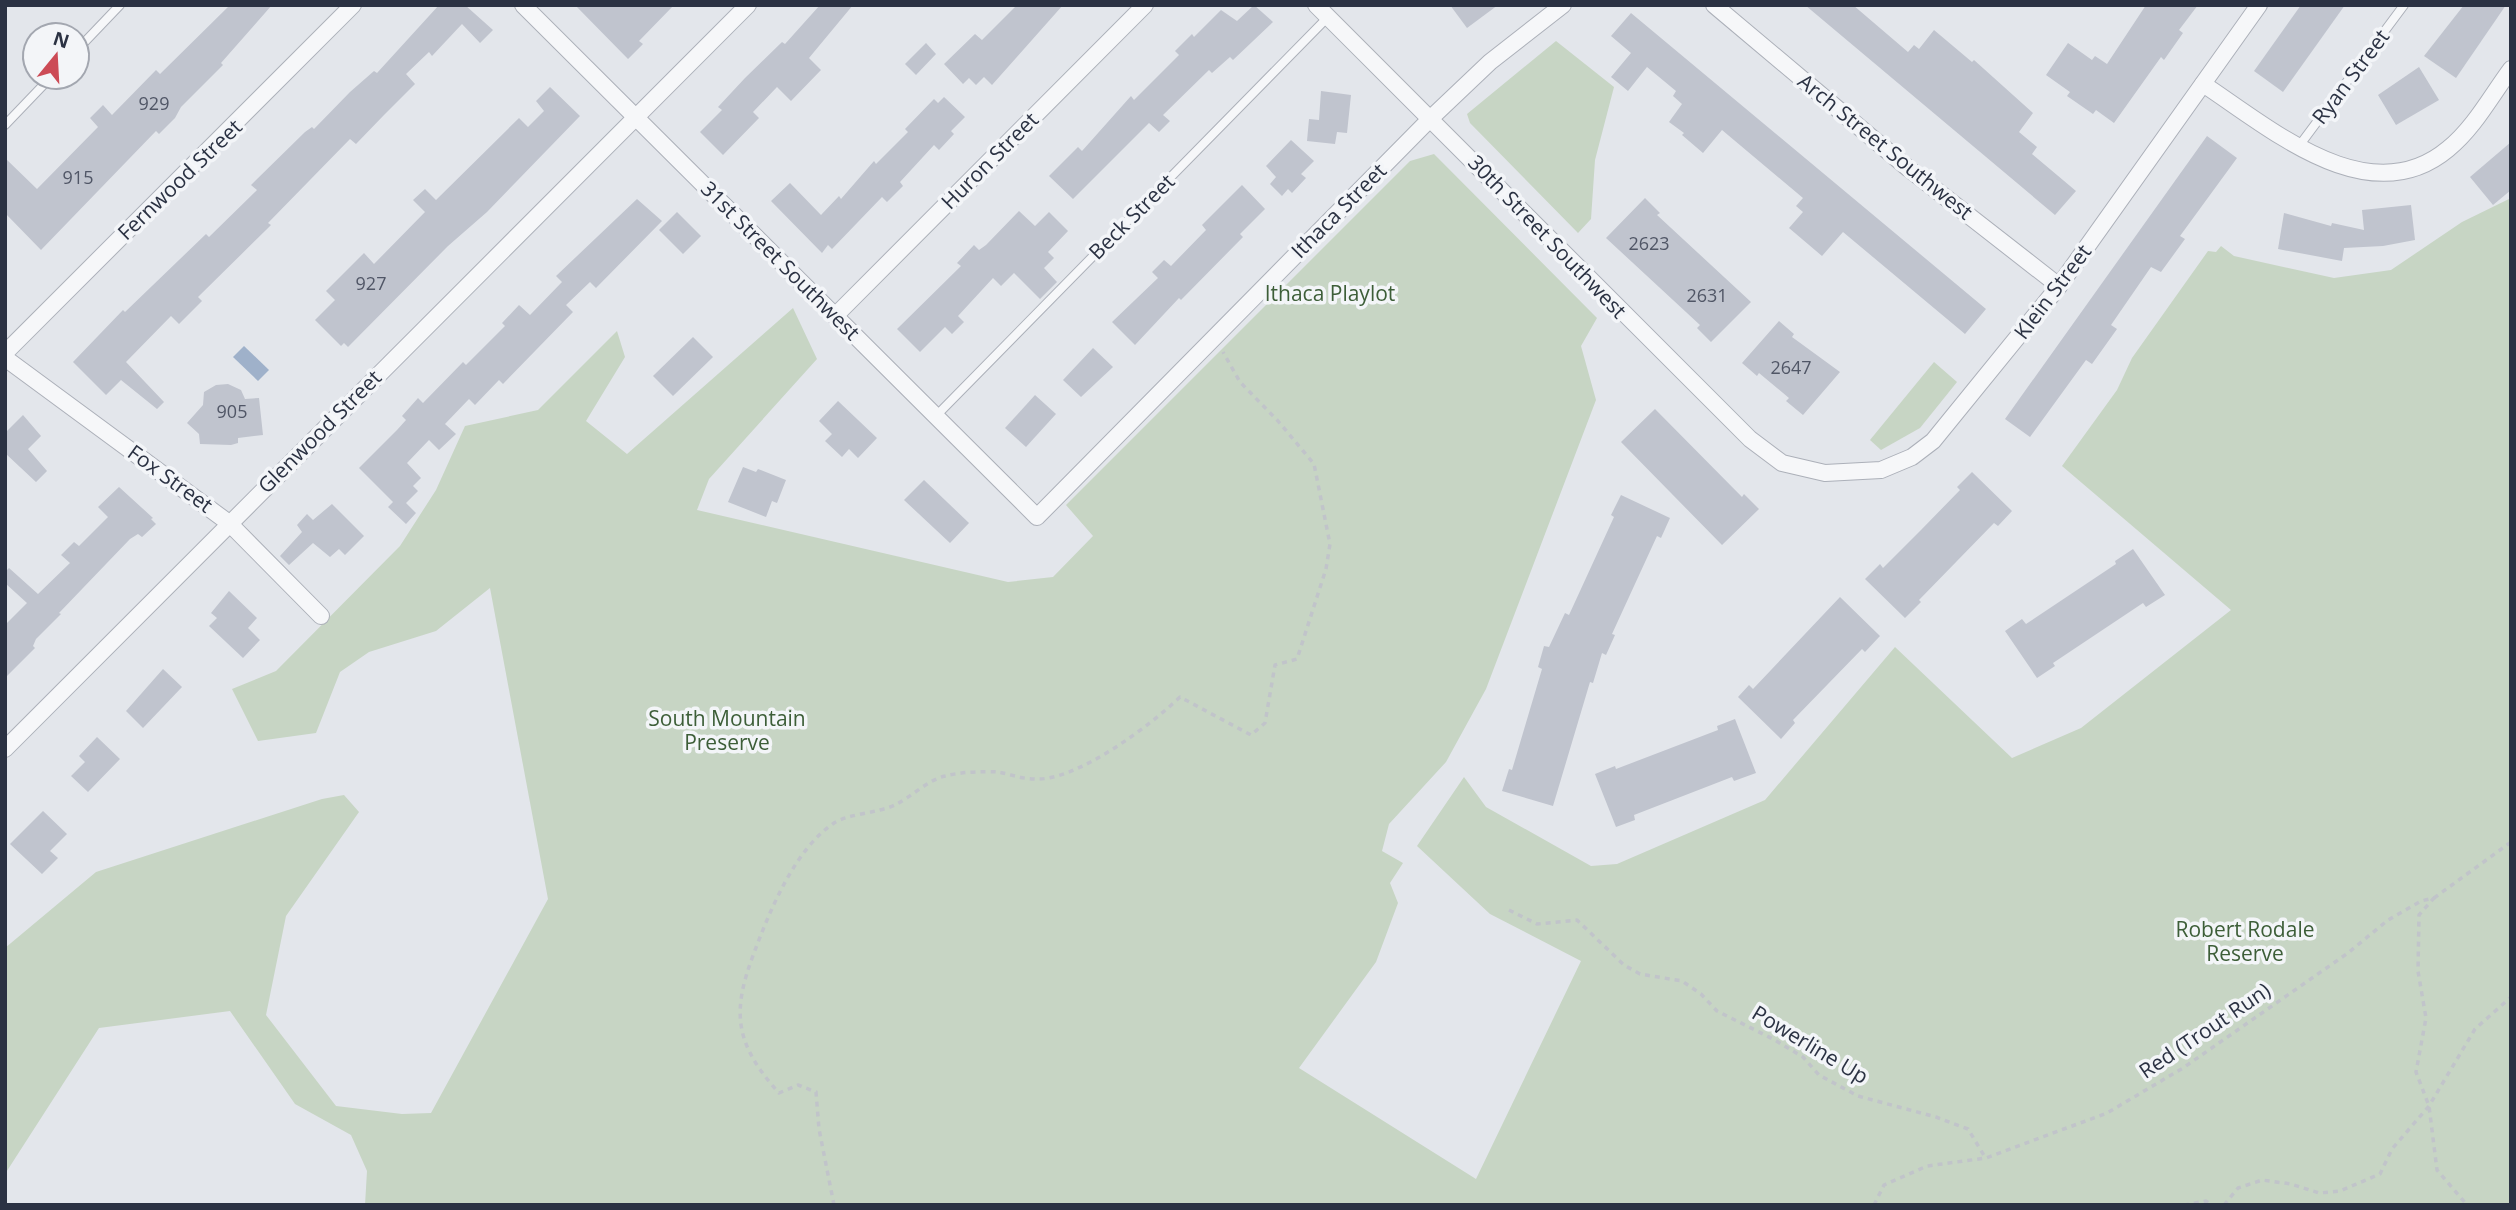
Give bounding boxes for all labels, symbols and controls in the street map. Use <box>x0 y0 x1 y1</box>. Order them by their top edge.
north arrow <box>21 21 91 91</box>
street label: Ryan Street <box>2305 23 2395 130</box>
text: N <box>50 25 73 55</box>
street label: Arch Street Southwest <box>1792 67 1979 225</box>
house number: 929 <box>139 91 169 115</box>
street label: Huron Street <box>935 106 1044 215</box>
street label: Fernwood Street <box>111 113 248 246</box>
street label: 30th Street Southwest <box>1462 149 1633 324</box>
street label: Ithaca Street <box>1285 157 1392 264</box>
house number: 915 <box>63 165 93 189</box>
street label: Beck Street <box>1082 167 1180 265</box>
street label: 31st Street Southwest <box>695 175 866 346</box>
house number: 2623 <box>1628 231 1670 255</box>
street label: Klein Street <box>2007 238 2097 345</box>
house number: 927 <box>356 271 386 295</box>
park label: Ithaca Playlot <box>1265 279 1395 307</box>
house number: 2631 <box>1686 283 1728 307</box>
house number: 2647 <box>1770 355 1812 379</box>
street label: Glenwood Street <box>252 364 387 499</box>
house number: 905 <box>217 399 247 423</box>
street label: Fox Street <box>122 438 219 518</box>
park label: South Mountain Preserve <box>648 704 806 756</box>
park label: Robert Rodale Reserve <box>2176 915 2314 967</box>
street label: Red (Trout Run) <box>2133 976 2276 1084</box>
street label: Powerline Up <box>1747 998 1874 1090</box>

